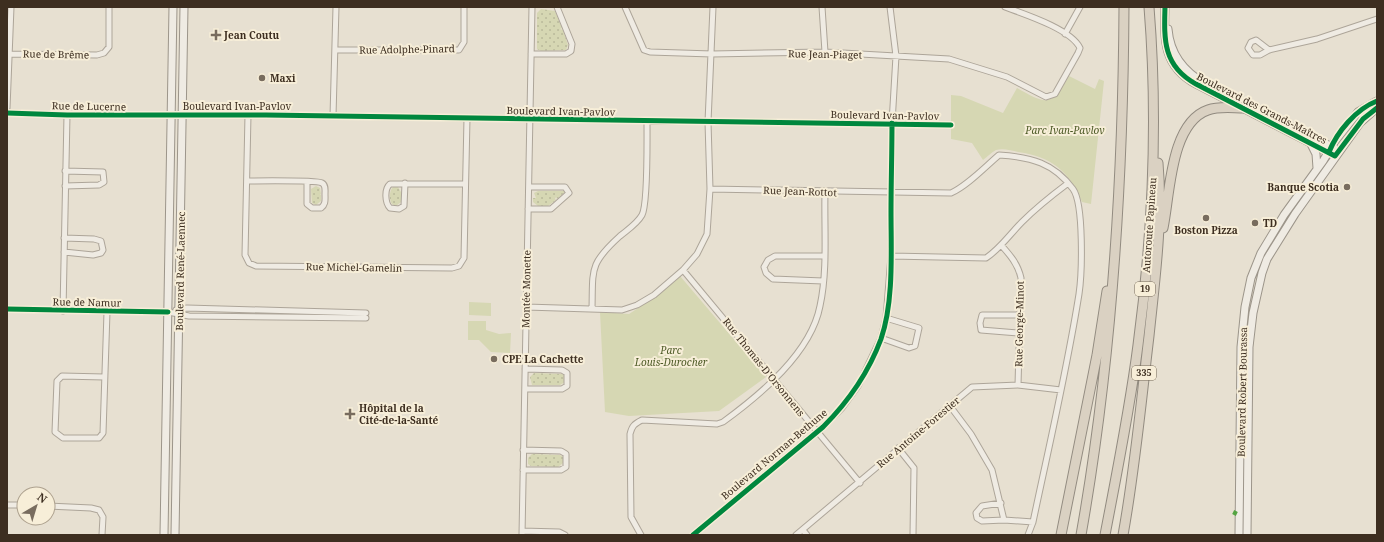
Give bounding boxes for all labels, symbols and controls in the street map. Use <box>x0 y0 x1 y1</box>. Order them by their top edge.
place label: Jean Coutu <box>223 28 279 42</box>
marker: Jean Coutu <box>211 30 221 40</box>
street label: Rue Adolphe-Pinard <box>359 41 455 57</box>
street label: Rue de Brême <box>23 46 89 62</box>
street label: Rue Jean-Piaget <box>788 46 863 62</box>
street label: Boulevard des Grands-Maîtres <box>1195 69 1330 147</box>
place label: Maxi <box>270 71 296 85</box>
marker: Maxi <box>257 73 267 83</box>
street label: Rue de Lucerne <box>52 98 126 114</box>
street label: Boulevard Ivan-Pavlov <box>183 99 292 113</box>
street label: Boulevard Ivan-Pavlov <box>507 103 616 119</box>
street label: Boulevard Ivan-Pavlov <box>831 107 940 123</box>
park label: Parc Ivan-Pavlov <box>1024 123 1105 137</box>
street label: Autoroute Papineau <box>1139 176 1159 273</box>
place label: Banque Scotia <box>1267 180 1339 194</box>
marker: Banque Scotia <box>1342 182 1352 192</box>
street label: Rue Jean-Rottot <box>763 183 838 199</box>
street label: Boulevard René-Laennec <box>172 211 188 331</box>
marker: Boston Pizza <box>1201 213 1211 223</box>
place label: TD <box>1263 216 1278 230</box>
marker: TD <box>1250 218 1260 228</box>
place label: Boston Pizza <box>1174 223 1238 237</box>
street label: Montée Monette <box>518 250 534 328</box>
street label: Rue Michel-Gamelin <box>306 259 403 275</box>
street label: Rue George-Minot <box>1011 280 1027 367</box>
road number: 19 <box>1135 282 1155 296</box>
street label: Rue de Namur <box>53 294 122 310</box>
street label: Rue Thomas-D'Orsonnens <box>720 315 808 420</box>
street label: Boulevard Robert Bourassa <box>1234 326 1250 457</box>
park label: Parc Louis-Durocher <box>634 343 708 369</box>
place label: CPE La Cachette <box>502 352 584 366</box>
marker: CPE La Cachette <box>489 354 499 364</box>
road number: 335 <box>1132 366 1156 380</box>
street label: Rue Antoine-Forestier <box>874 393 963 471</box>
place label: Hôpital de la Cité-de-la-Santé <box>359 401 439 427</box>
street label: Boulevard Norman-Bethune <box>718 405 830 503</box>
marker: Hôpital de la Cité-de-la-Santé <box>344 408 356 420</box>
north arrow <box>16 486 56 526</box>
text: N <box>34 489 51 507</box>

